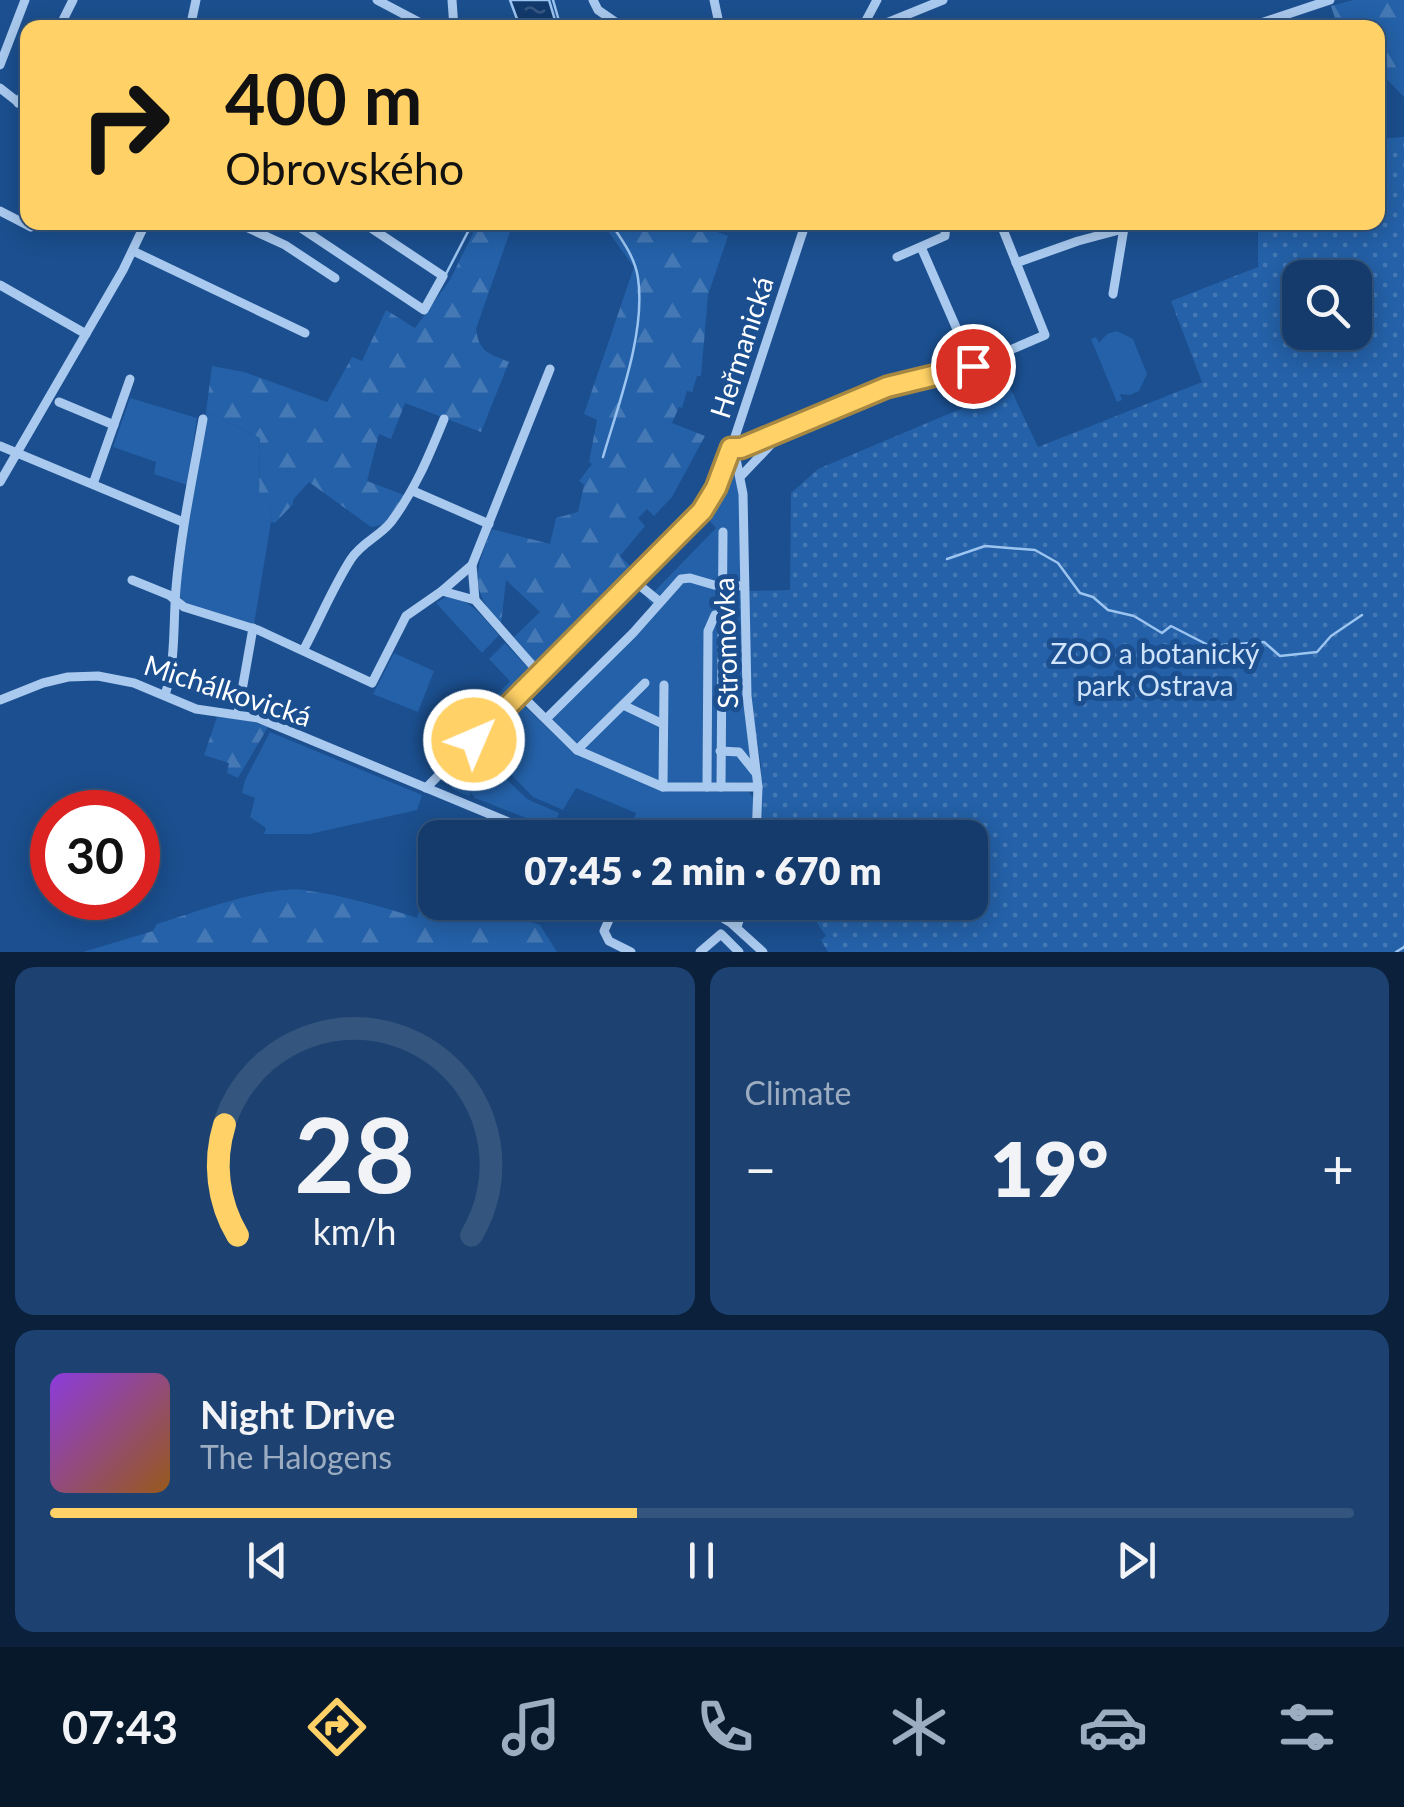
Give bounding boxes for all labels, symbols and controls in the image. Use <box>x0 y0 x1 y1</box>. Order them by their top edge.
text: 400 m <box>225 56 422 140</box>
icon: right <box>60 60 190 190</box>
text: Obrovského <box>225 141 464 195</box>
map controls <box>1282 260 1372 350</box>
button: search <box>1282 260 1372 350</box>
street label: Heřmanická <box>702 272 780 422</box>
pin <box>931 324 1016 409</box>
icon: arrive <box>946 339 1001 394</box>
street label: Stromovka <box>706 577 744 709</box>
park label: ZOO a botanický park Ostrava <box>1050 636 1260 702</box>
street label: Michálkovická <box>140 647 316 733</box>
position arrow <box>422 688 526 792</box>
speed limit sign: 30 <box>30 790 160 920</box>
text: 07:45 · 2 min · 670 m <box>524 847 882 893</box>
text: Climate <box>745 1073 851 1112</box>
text: 28 <box>294 1090 415 1215</box>
text: 19° <box>990 1123 1108 1213</box>
text: − <box>745 1135 776 1201</box>
text: + <box>1322 1135 1354 1201</box>
text: km/h <box>313 1210 397 1253</box>
text: Night Drive <box>200 1391 395 1437</box>
text: The Halogens <box>200 1437 392 1476</box>
icon: previous <box>240 1533 295 1588</box>
icon: pause <box>674 1533 729 1588</box>
icon: next <box>1109 1533 1164 1588</box>
icon: directions <box>302 1692 372 1762</box>
icon: music <box>496 1692 566 1762</box>
icon: phone <box>690 1692 760 1762</box>
icon: climate <box>884 1692 954 1762</box>
icon: car <box>1078 1692 1148 1762</box>
icon: filters <box>1272 1692 1342 1762</box>
text: 07:43 <box>62 1700 178 1754</box>

